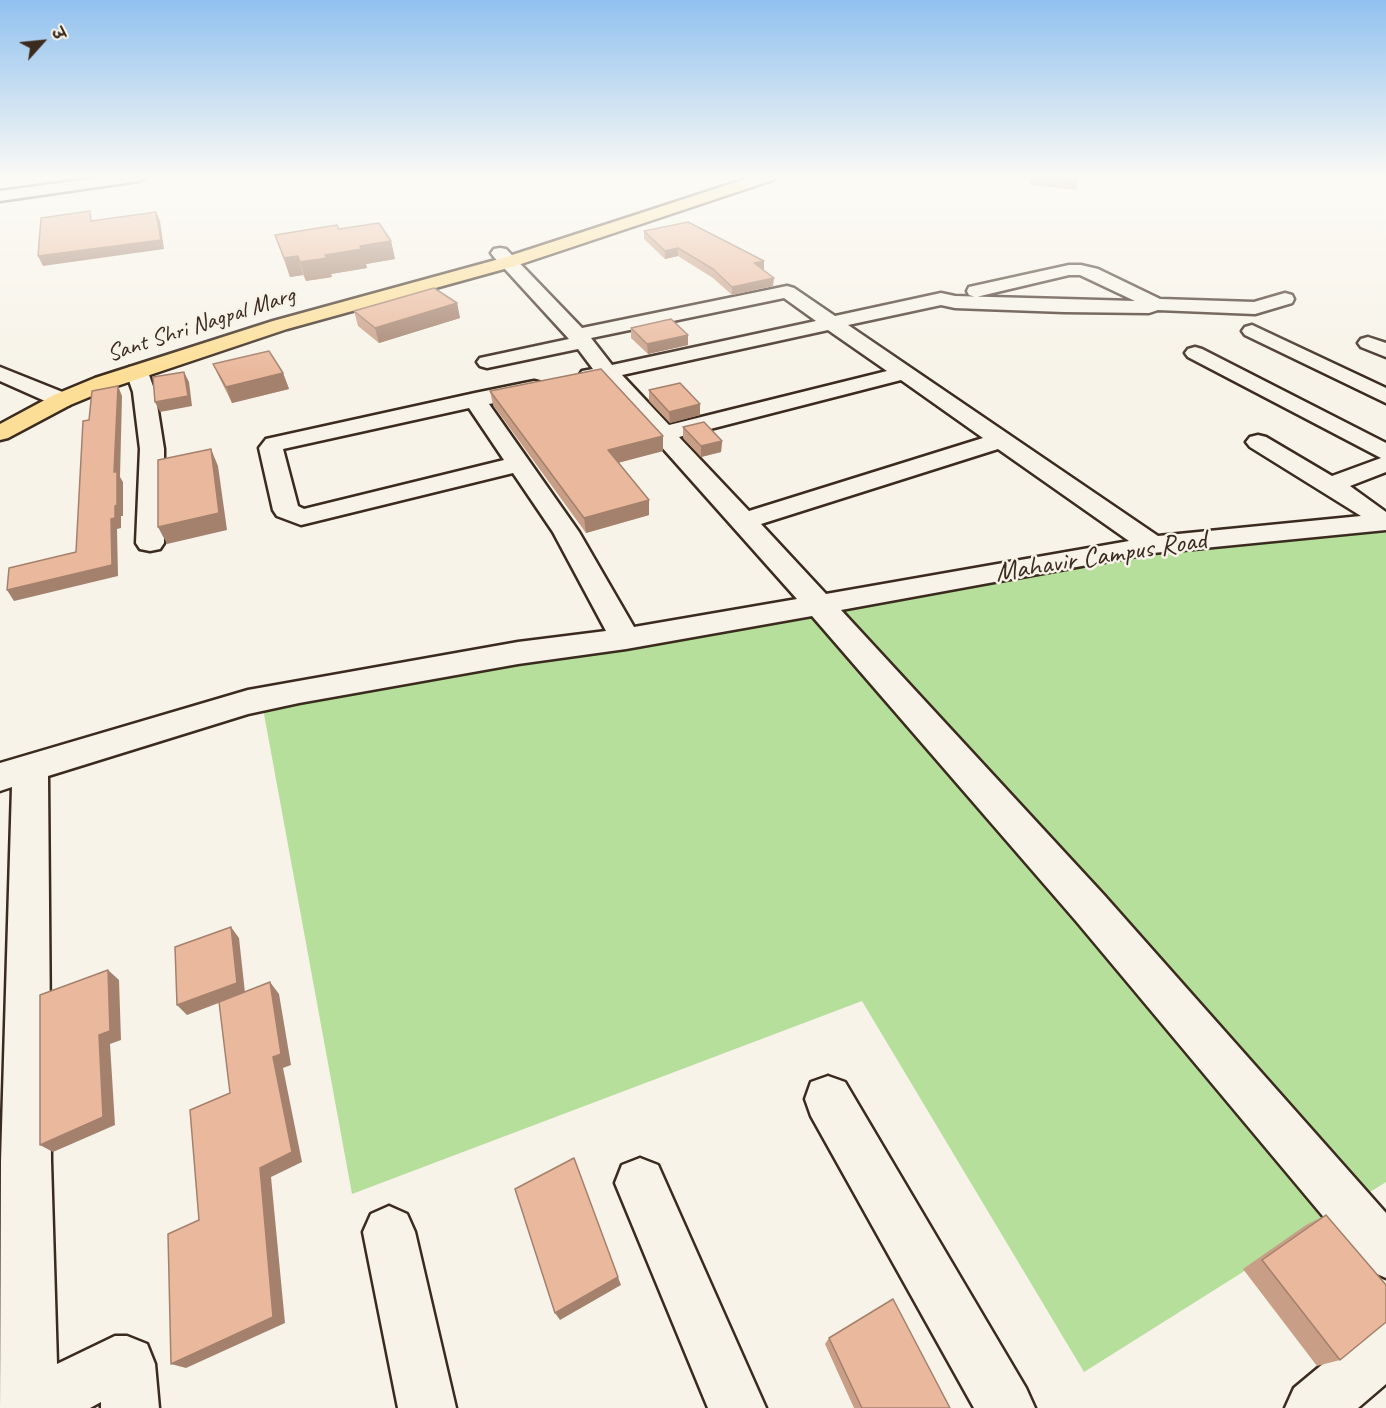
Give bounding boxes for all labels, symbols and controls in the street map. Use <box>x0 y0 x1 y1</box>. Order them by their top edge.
north arrow <box>12 12 72 72</box>
text: उ <box>47 25 69 43</box>
street label: Sant Shri Nagpal Marg <box>104 281 298 369</box>
street label: Mahavir Campus Road <box>993 524 1209 590</box>

